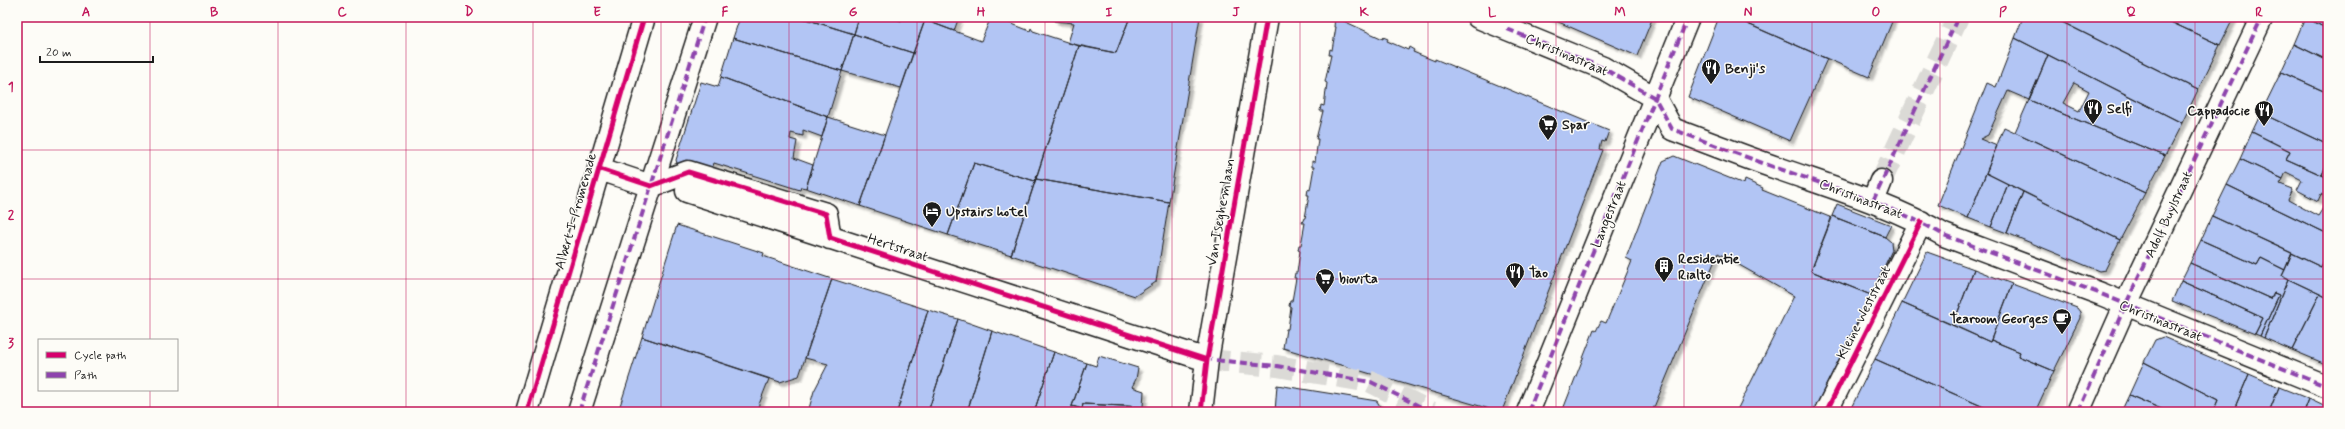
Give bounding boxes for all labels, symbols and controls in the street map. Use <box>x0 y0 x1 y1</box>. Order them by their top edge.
text: A <box>82 4 90 21</box>
text: B <box>210 4 219 21</box>
text: C <box>337 4 347 21</box>
text: D <box>465 4 474 21</box>
text: E <box>593 4 601 21</box>
text: F <box>722 4 729 21</box>
text: G <box>849 4 858 21</box>
text: H <box>977 4 986 21</box>
text: I <box>1106 4 1113 21</box>
text: J <box>1232 4 1240 21</box>
text: K <box>1359 4 1369 21</box>
text: L <box>1488 4 1497 21</box>
text: M <box>1614 4 1626 21</box>
text: N <box>1744 4 1753 21</box>
text: O <box>1872 4 1881 21</box>
text: P <box>1999 4 2007 21</box>
text: Q <box>2126 4 2136 21</box>
text: R <box>2255 4 2263 21</box>
street label: Christinastraat <box>1523 29 1611 80</box>
scale bar <box>40 38 153 64</box>
text: 20 m <box>46 45 72 61</box>
restaurant icon: Benji's <box>1700 57 1722 85</box>
place label: Benji's <box>1725 60 1766 79</box>
text: 1 <box>8 79 14 96</box>
restaurant icon: Selfi <box>2082 97 2104 125</box>
restaurant icon: Cappadocie <box>2253 99 2275 127</box>
place label: Selfi <box>2107 100 2132 118</box>
place label: Cappadocie <box>2187 102 2250 120</box>
supermarket icon: Spar <box>1537 113 1559 141</box>
place label: Spar <box>1562 116 1590 134</box>
street label: Albert I-Promenade <box>551 150 601 272</box>
street label: Van Iseghemlaan <box>1203 157 1239 267</box>
street label: Adolf Buylstraat <box>2141 168 2197 261</box>
street label: Christinastraat <box>1816 175 1905 223</box>
street label: Langestraat <box>1587 178 1632 251</box>
hotel icon: Upstairs hotel <box>921 200 943 228</box>
place label: Upstairs hotel <box>946 203 1028 221</box>
text: 2 <box>8 207 15 224</box>
street label: Hertstraat <box>865 230 930 266</box>
place label: Residentie Rialto <box>1678 250 1740 284</box>
building icon: Residentie Rialto <box>1653 255 1675 283</box>
restaurant icon: Tao <box>1504 261 1526 289</box>
street label: Kleine Weststraat <box>1833 263 1895 362</box>
place label: Tao <box>1529 264 1548 282</box>
supermarket icon: biovita <box>1314 267 1336 295</box>
place label: biovita <box>1339 270 1378 288</box>
street label: Christinastraat <box>2116 296 2205 346</box>
cafe icon: Tearoom Georges <box>2051 307 2073 335</box>
place label: Tearoom Georges <box>1950 310 2049 329</box>
text: 3 <box>8 335 14 352</box>
legend <box>38 339 178 391</box>
text: Cycle path <box>74 348 126 364</box>
text: Path <box>74 368 97 384</box>

